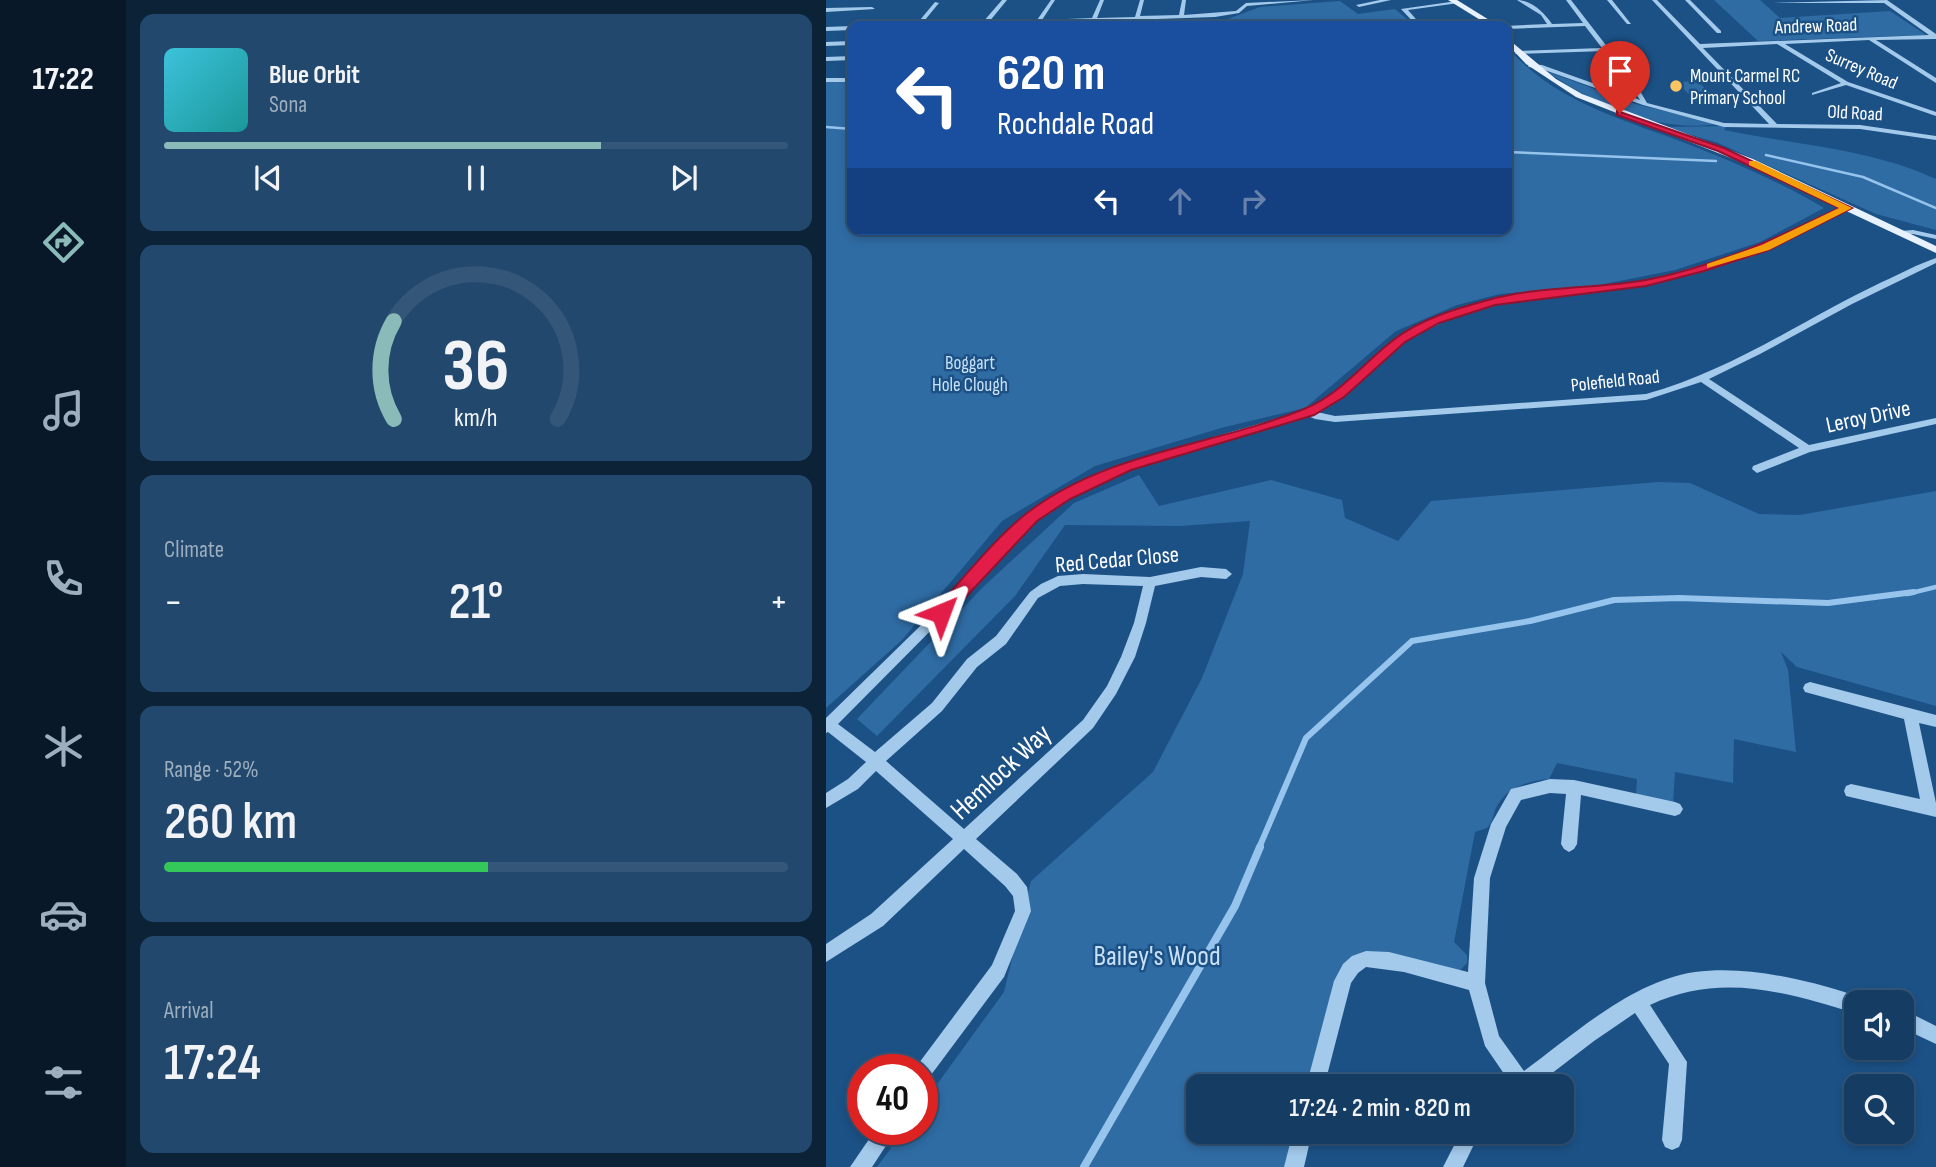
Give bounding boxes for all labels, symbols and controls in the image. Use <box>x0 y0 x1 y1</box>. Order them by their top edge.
street label: Andrew Road <box>1773 14 1858 39</box>
pin <box>1590 41 1650 113</box>
street label: Surrey Road <box>1822 44 1901 95</box>
text: 620 m <box>997 45 1105 104</box>
icon: left <box>882 49 973 140</box>
icon: arrive <box>1601 52 1639 90</box>
text: 17:22 <box>32 60 94 99</box>
text: Blue Orbit <box>269 60 360 91</box>
place label: Mount Carmel RC Primary School <box>1690 65 1800 110</box>
marker: Mount Carmel RC Primary School <box>1668 78 1684 94</box>
text: Sona <box>269 91 307 119</box>
street label: Old Road <box>1827 101 1883 126</box>
text: Rochdale Road <box>997 105 1154 144</box>
icon: previous <box>249 159 287 197</box>
icon: pause <box>457 159 495 197</box>
icon: next <box>665 159 703 197</box>
icon: left <box>1088 182 1126 220</box>
icon: ahead <box>1161 182 1199 220</box>
icon: right <box>1234 182 1272 220</box>
icon: directions <box>39 218 88 267</box>
text: 36 <box>443 323 509 411</box>
park label: Boggart Hole Clough <box>932 352 1008 397</box>
street label: Polefield Road <box>1570 365 1661 398</box>
icon: music <box>39 386 88 435</box>
street label: Leroy Drive <box>1823 394 1913 440</box>
text: km/h <box>454 403 498 434</box>
text: Climate <box>164 536 224 564</box>
street label: Red Cedar Close <box>1054 541 1180 579</box>
icon: phone <box>39 554 88 603</box>
text: 21° <box>449 571 503 634</box>
position arrow <box>904 576 978 650</box>
text: − <box>164 580 183 625</box>
text: + <box>769 580 788 625</box>
street label: Hemlock Way <box>944 717 1058 827</box>
icon: climate <box>39 722 88 771</box>
text: Range · 52% <box>164 756 259 784</box>
text: 260 km <box>164 791 297 854</box>
icon: car <box>39 890 88 939</box>
park label: Bailey's Wood <box>1093 940 1221 973</box>
map controls <box>1844 990 1914 1144</box>
button: sound <box>1844 990 1914 1060</box>
text: Arrival <box>164 997 213 1025</box>
text: 17:24 <box>164 1032 261 1095</box>
speed limit sign: 40 <box>847 1054 938 1145</box>
icon: filters <box>39 1058 88 1107</box>
button: search <box>1844 1074 1914 1144</box>
text: 17:24 · 2 min · 820 m <box>1289 1093 1471 1124</box>

